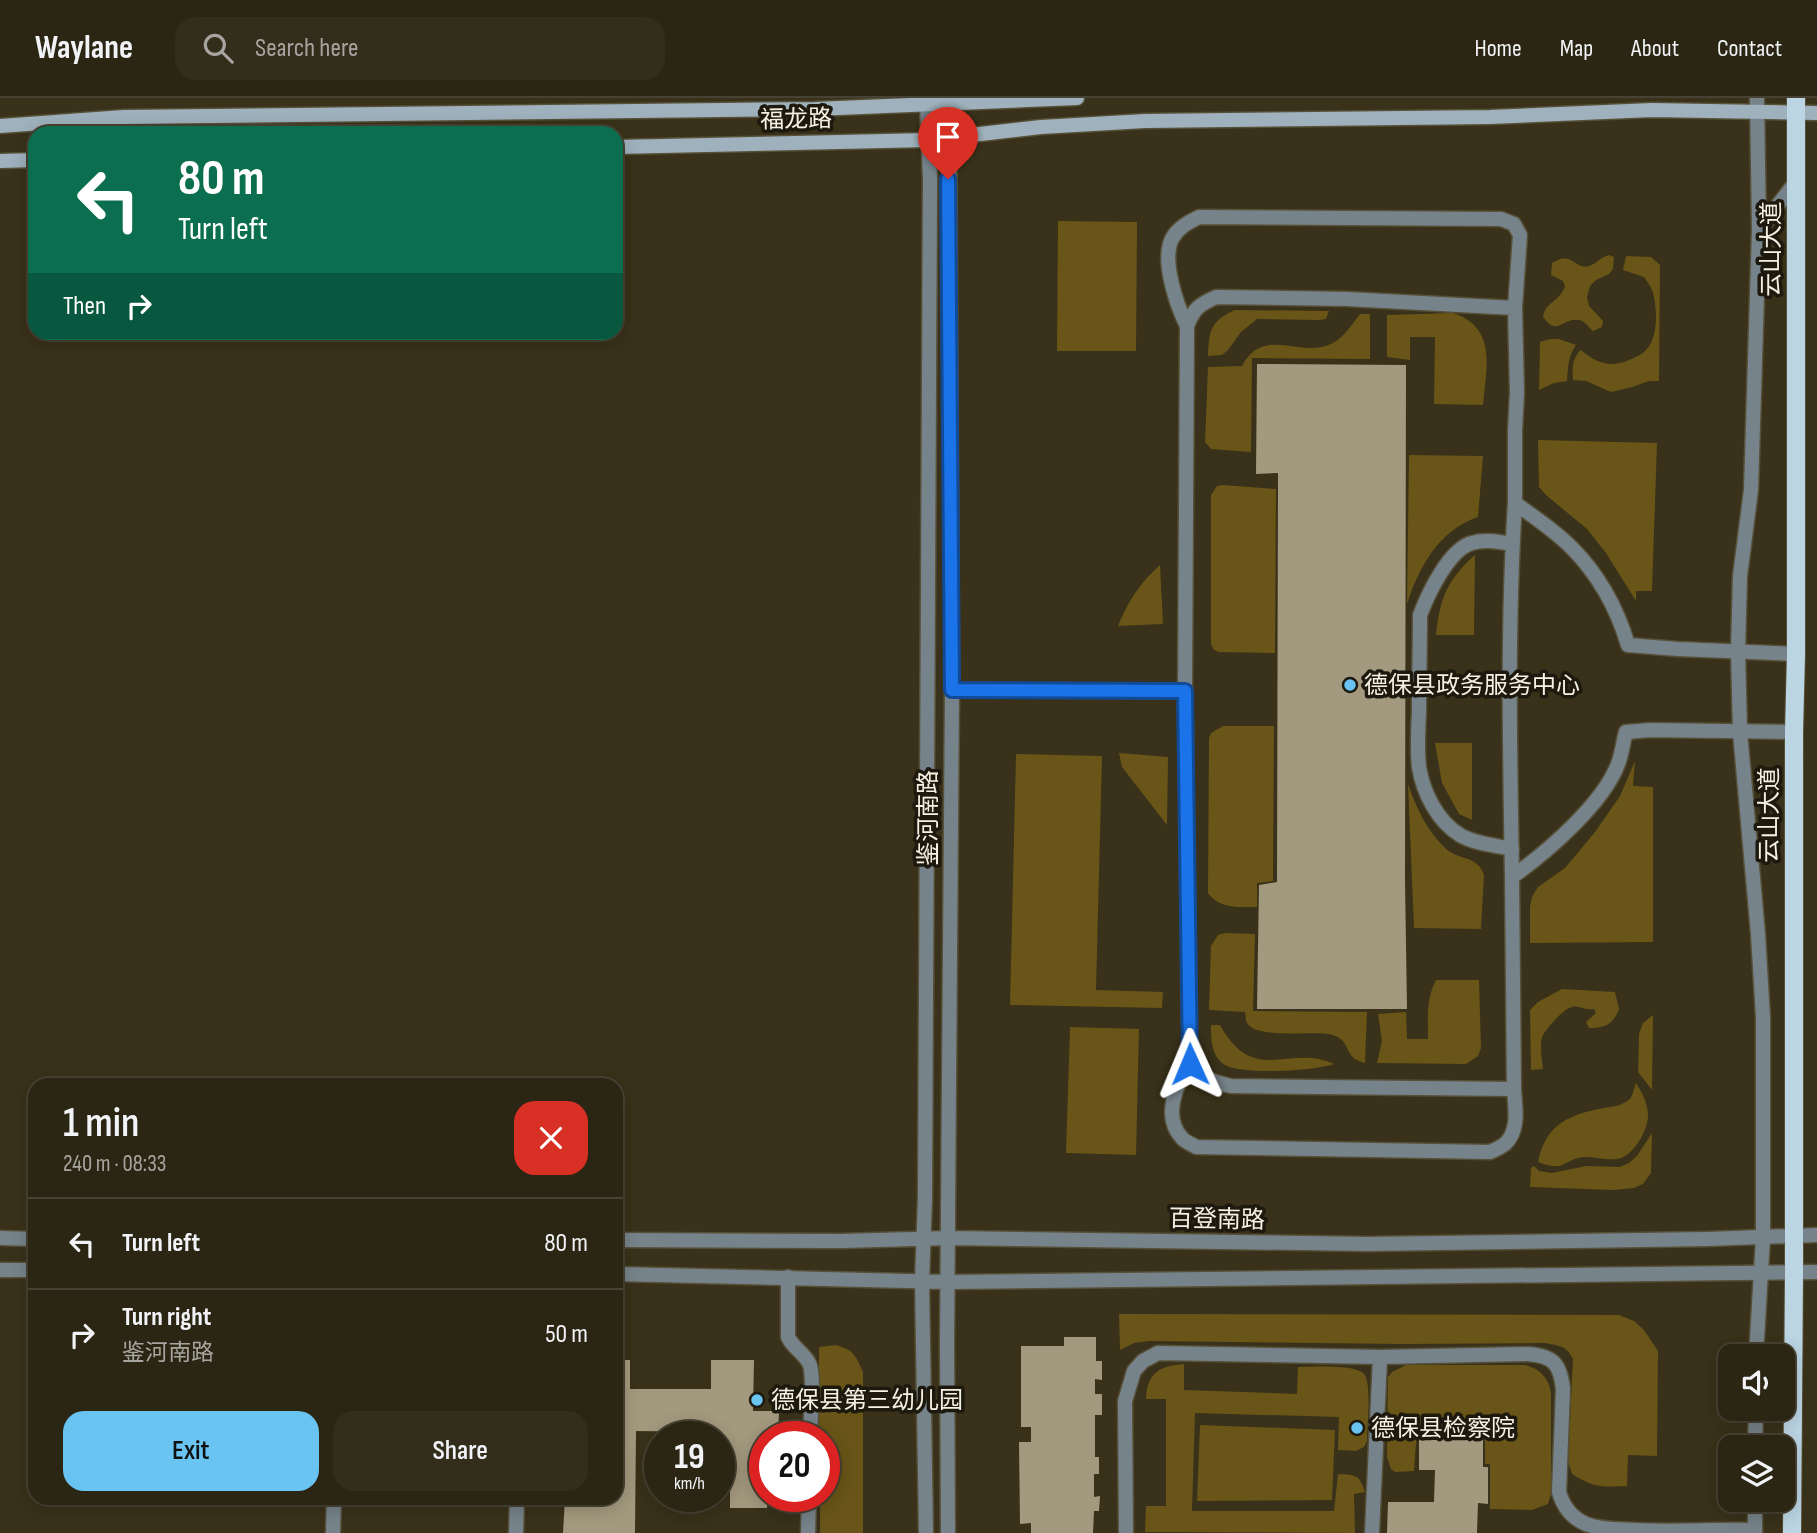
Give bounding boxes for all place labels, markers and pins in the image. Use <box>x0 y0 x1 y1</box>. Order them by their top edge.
pin <box>918 107 978 179</box>
place label: 德保县政务服务中心 <box>1364 671 1580 700</box>
marker: 德保县政务服务中心 <box>1342 677 1358 693</box>
place label: 德保县第三幼儿园 <box>771 1386 963 1415</box>
marker: 德保县第三幼儿园 <box>749 1392 765 1408</box>
place label: 德保县检察院 <box>1371 1414 1515 1443</box>
marker: 德保县检察院 <box>1349 1420 1365 1436</box>

